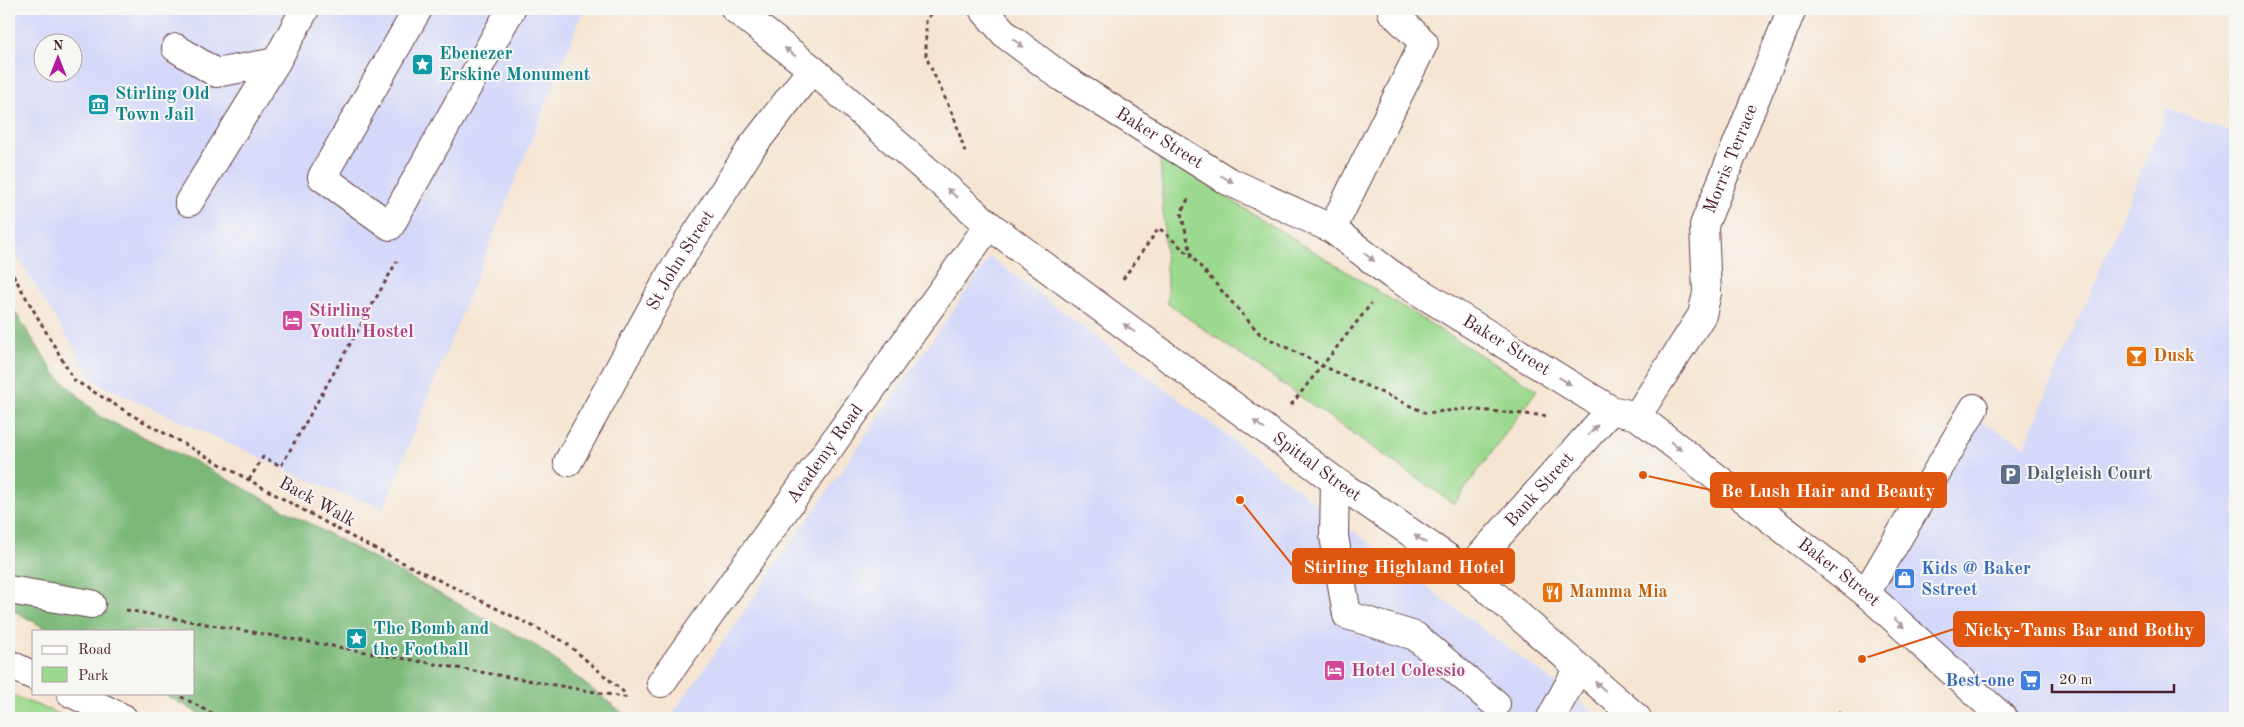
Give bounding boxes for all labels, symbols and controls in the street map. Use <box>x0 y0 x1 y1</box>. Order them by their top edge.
north arrow <box>32 32 82 82</box>
one-way arrow <box>1011 38 1025 48</box>
text: N <box>53 39 64 53</box>
place label: Ebenezer Erskine Monument <box>439 45 591 84</box>
one-way arrow <box>784 46 797 57</box>
place icon: Ebenezer Erskine Monument <box>411 52 435 76</box>
place label: Stirling Old Town Jail <box>115 85 210 124</box>
museum icon: Stirling Old Town Jail <box>87 92 111 116</box>
street label: Morris Terrace <box>1701 102 1761 216</box>
street label: Baker Street <box>1113 104 1206 172</box>
one-way arrow <box>1220 175 1234 183</box>
one-way arrow <box>946 187 959 198</box>
street label: St John Street <box>644 207 718 313</box>
one-way arrow <box>1362 252 1375 263</box>
place label: Stirling Youth Hostel <box>309 302 414 341</box>
hotel icon: Stirling Youth Hostel <box>281 309 305 333</box>
street label: Baker Street <box>1459 312 1553 379</box>
one-way arrow <box>1122 323 1136 333</box>
bar icon: Dusk <box>2125 344 2149 368</box>
place label: Dusk <box>2153 347 2195 365</box>
one-way arrow <box>1559 377 1572 386</box>
street label: Academy Road <box>784 401 867 507</box>
one-way arrow <box>1252 420 1266 430</box>
one-way arrow <box>1587 425 1599 437</box>
street label: Spittal Street <box>1269 429 1364 505</box>
one-way arrow <box>1669 440 1682 451</box>
street label: Bank Street <box>1502 449 1577 531</box>
parking icon: Dalgleish Court <box>1998 462 2022 486</box>
place label: Dalgleish Court <box>2026 465 2153 483</box>
callout: Be Lush Hair and Beauty <box>1711 473 1946 507</box>
street label: Back Walk <box>276 474 358 530</box>
text: Be Lush Hair and Beauty <box>1721 483 1935 502</box>
one-way arrow <box>1413 534 1427 544</box>
street label: Baker Street <box>1794 535 1883 610</box>
callout: Stirling Highland Hotel <box>1293 549 1514 583</box>
text: Stirling Highland Hotel <box>1303 559 1505 578</box>
place label: Kids @ Baker Sstreet <box>1921 560 2031 599</box>
shop icon: Kids @ Baker Sstreet <box>1893 567 1917 591</box>
restaurant icon: Mamma Mia <box>1541 580 1565 604</box>
place label: Mamma Mia <box>1569 583 1668 601</box>
callout: Nicky-Tams Bar and Bothy <box>1954 612 2204 646</box>
one-way arrow <box>1892 617 1904 629</box>
place label: The Bomb and the Football <box>373 620 489 659</box>
text: Nicky-Tams Bar and Bothy <box>1964 622 2194 641</box>
place icon: The Bomb and the Football <box>345 627 369 651</box>
legend <box>32 630 195 694</box>
text: Road <box>78 643 112 658</box>
hotel icon: Hotel Colessio <box>1323 659 1347 683</box>
place label: Hotel Colessio <box>1351 662 1465 680</box>
scale bar <box>2052 662 2174 694</box>
text: Park <box>78 669 109 684</box>
supermarket icon: Best-one <box>2019 669 2043 693</box>
place label: Best-one <box>1945 672 2015 690</box>
text: 20 m <box>2059 673 2093 688</box>
one-way arrow <box>1593 681 1606 692</box>

